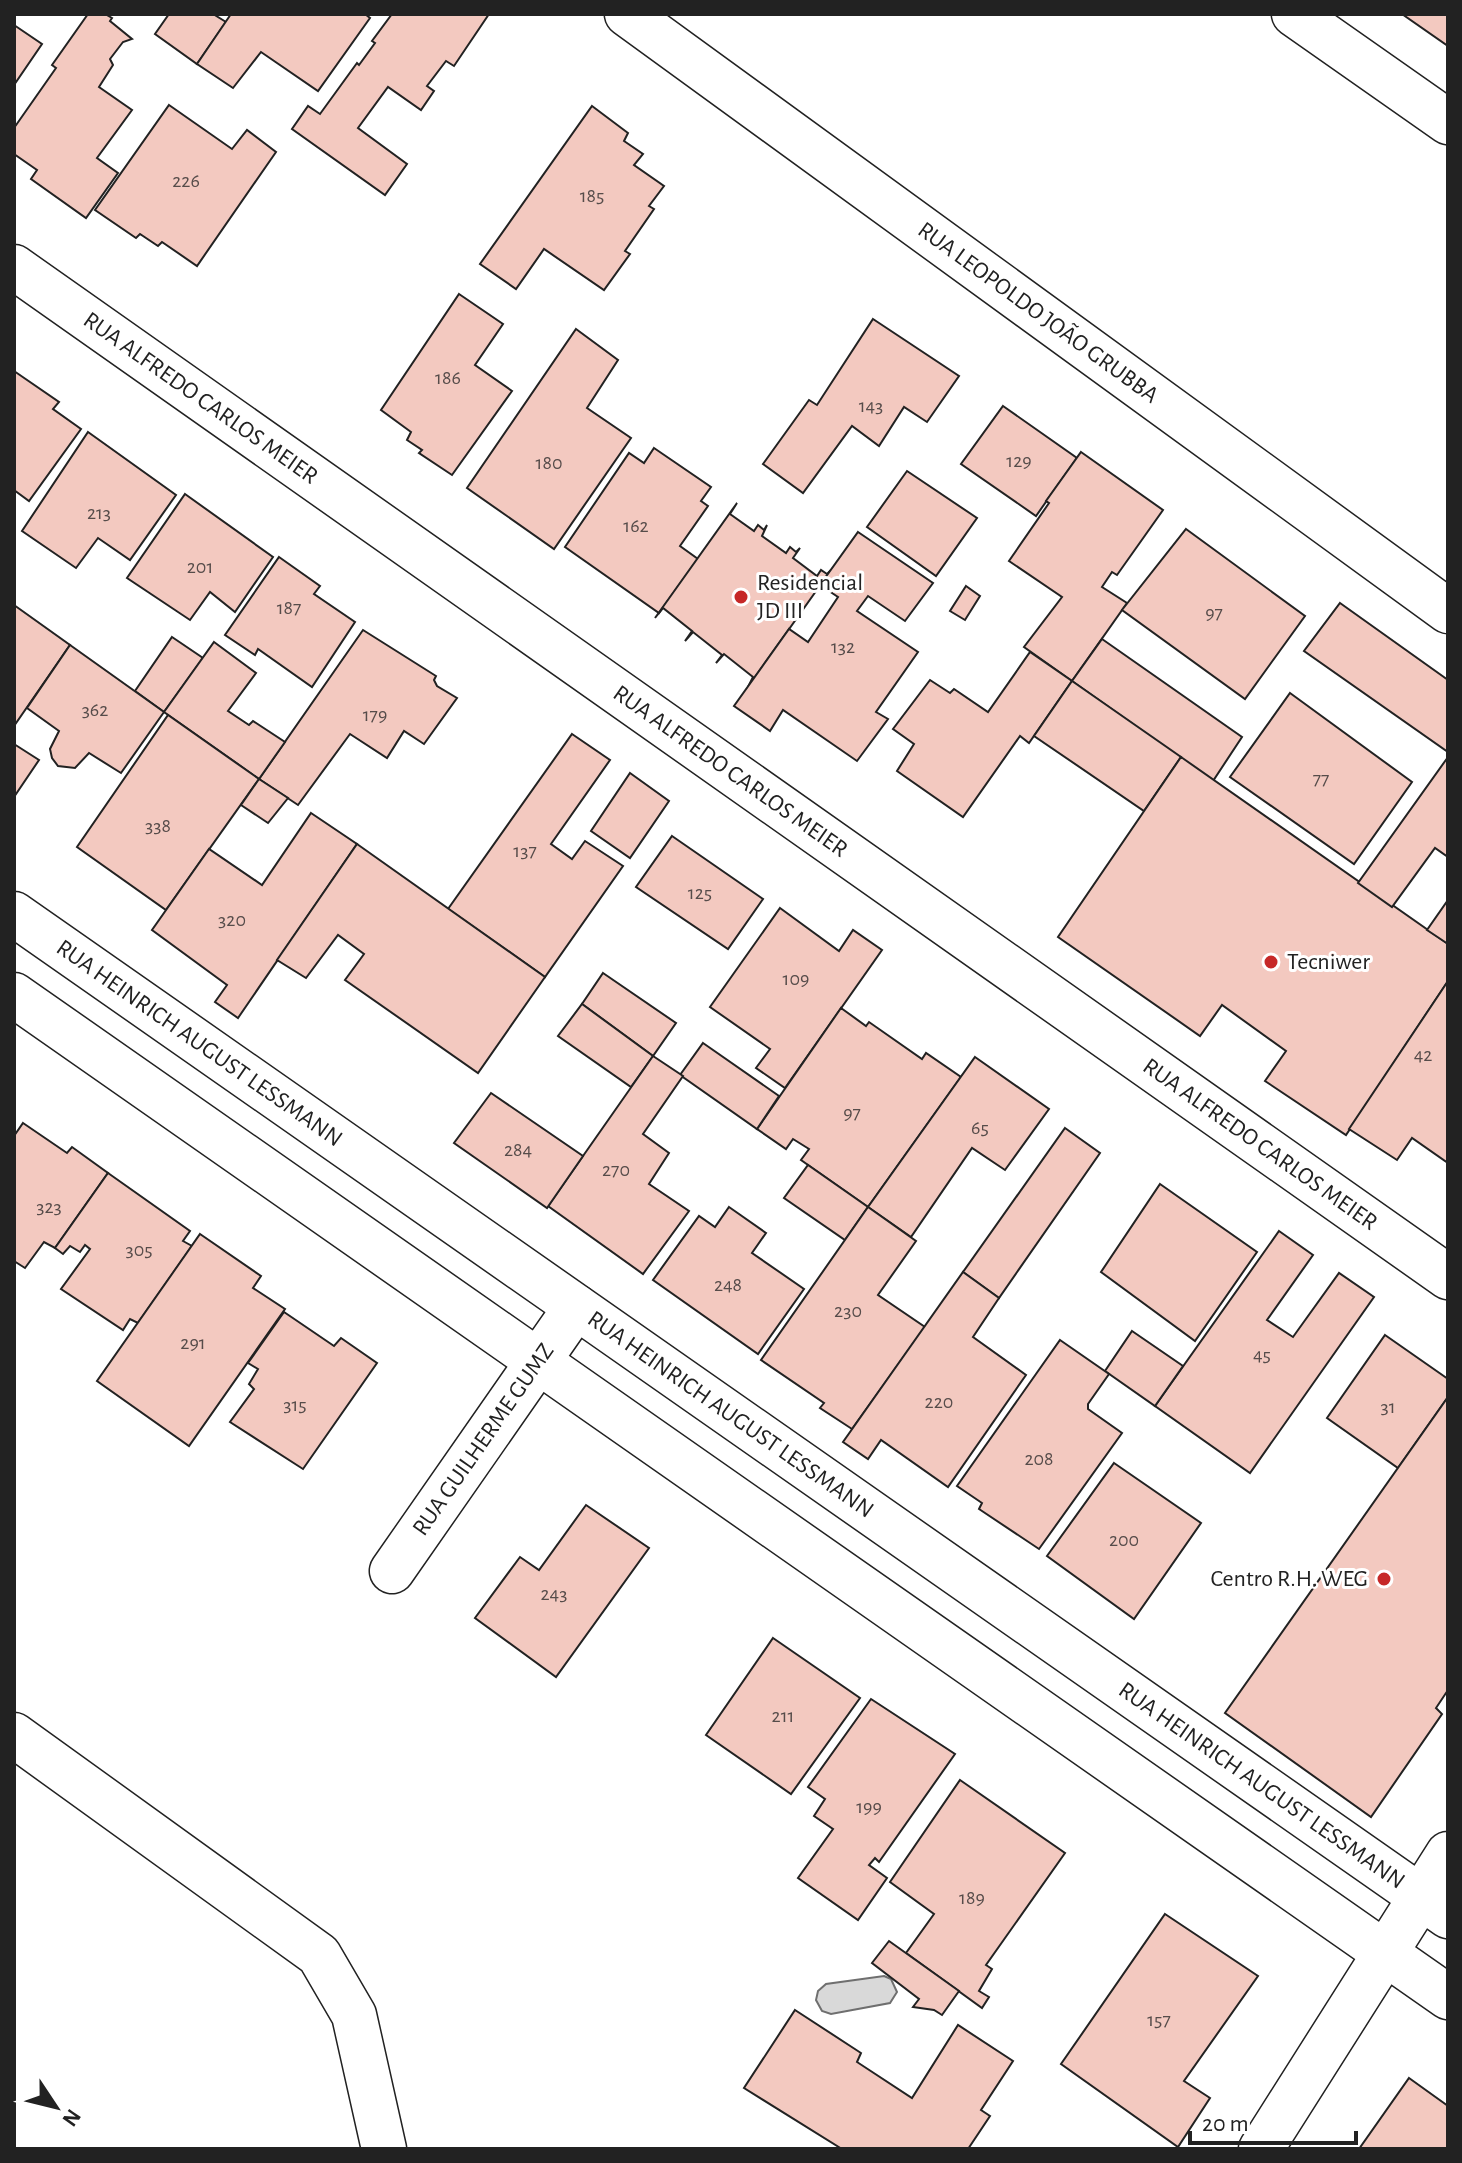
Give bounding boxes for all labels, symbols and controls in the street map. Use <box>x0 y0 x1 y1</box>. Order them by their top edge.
house number: 226 <box>172 171 200 191</box>
house number: 185 <box>580 186 604 206</box>
street label: RUA LEOPOLDO JOÃO GRUBBA <box>913 218 1163 408</box>
street label: RUA ALFREDO CARLOS MEIER <box>79 308 322 489</box>
house number: 186 <box>435 368 461 388</box>
house number: 143 <box>859 396 883 416</box>
house number: 129 <box>1006 451 1032 471</box>
house number: 180 <box>536 453 562 473</box>
house number: 213 <box>87 503 111 523</box>
house number: 162 <box>623 516 649 536</box>
house number: 201 <box>187 557 213 577</box>
place label: Residencial JD III <box>757 571 863 623</box>
marker: Residencial JD III <box>732 588 750 606</box>
house number: 187 <box>277 598 301 618</box>
house number: 97 <box>1205 603 1223 623</box>
house number: 132 <box>831 637 855 657</box>
street label: RUA ALFREDO CARLOS MEIER <box>609 681 852 862</box>
house number: 362 <box>82 700 108 720</box>
house number: 179 <box>363 705 387 725</box>
house number: 77 <box>1313 769 1329 789</box>
house number: 338 <box>145 816 171 836</box>
house number: 137 <box>513 841 537 861</box>
house number: 125 <box>688 883 712 903</box>
house number: 320 <box>218 910 246 930</box>
street label: RUA HEINRICH AUGUST LESSMANN <box>52 935 347 1151</box>
place label: Tecniwer <box>1287 950 1370 974</box>
marker: Tecniwer <box>1262 953 1280 971</box>
house number: 109 <box>783 969 809 989</box>
house number: 42 <box>1414 1045 1432 1065</box>
street label: RUA ALFREDO CARLOS MEIER <box>1138 1054 1382 1235</box>
house number: 97 <box>843 1103 861 1123</box>
house number: 65 <box>971 1118 989 1138</box>
house number: 284 <box>504 1140 532 1160</box>
house number: 270 <box>602 1160 630 1180</box>
house number: 323 <box>36 1197 62 1217</box>
house number: 305 <box>125 1240 153 1260</box>
house number: 248 <box>714 1275 742 1295</box>
house number: 230 <box>834 1301 862 1321</box>
street label: RUA HEINRICH AUGUST LESSMANN <box>583 1307 878 1523</box>
house number: 291 <box>180 1333 206 1353</box>
street label: RUA GUILHERME GUMZ <box>408 1339 559 1540</box>
house number: 45 <box>1253 1345 1271 1365</box>
house number: 220 <box>925 1392 953 1412</box>
house number: 315 <box>283 1395 307 1415</box>
house number: 31 <box>1380 1397 1396 1417</box>
house number: 208 <box>1024 1449 1054 1469</box>
house number: 200 <box>1109 1530 1139 1550</box>
place label: Centro R.H. WEG <box>1210 1567 1368 1591</box>
marker: Centro R.H. WEG <box>1375 1570 1393 1588</box>
house number: 243 <box>541 1584 567 1604</box>
street label: RUA HEINRICH AUGUST LESSMANN <box>1114 1678 1409 1894</box>
house number: 211 <box>772 1706 794 1726</box>
house number: 199 <box>856 1797 882 1817</box>
house number: 189 <box>959 1888 985 1908</box>
house number: 157 <box>1147 2010 1171 2030</box>
north arrow <box>16 2067 96 2147</box>
scale bar <box>1190 2095 1356 2145</box>
text: N <box>58 2105 85 2130</box>
text: 20 m <box>1202 2112 1249 2136</box>

